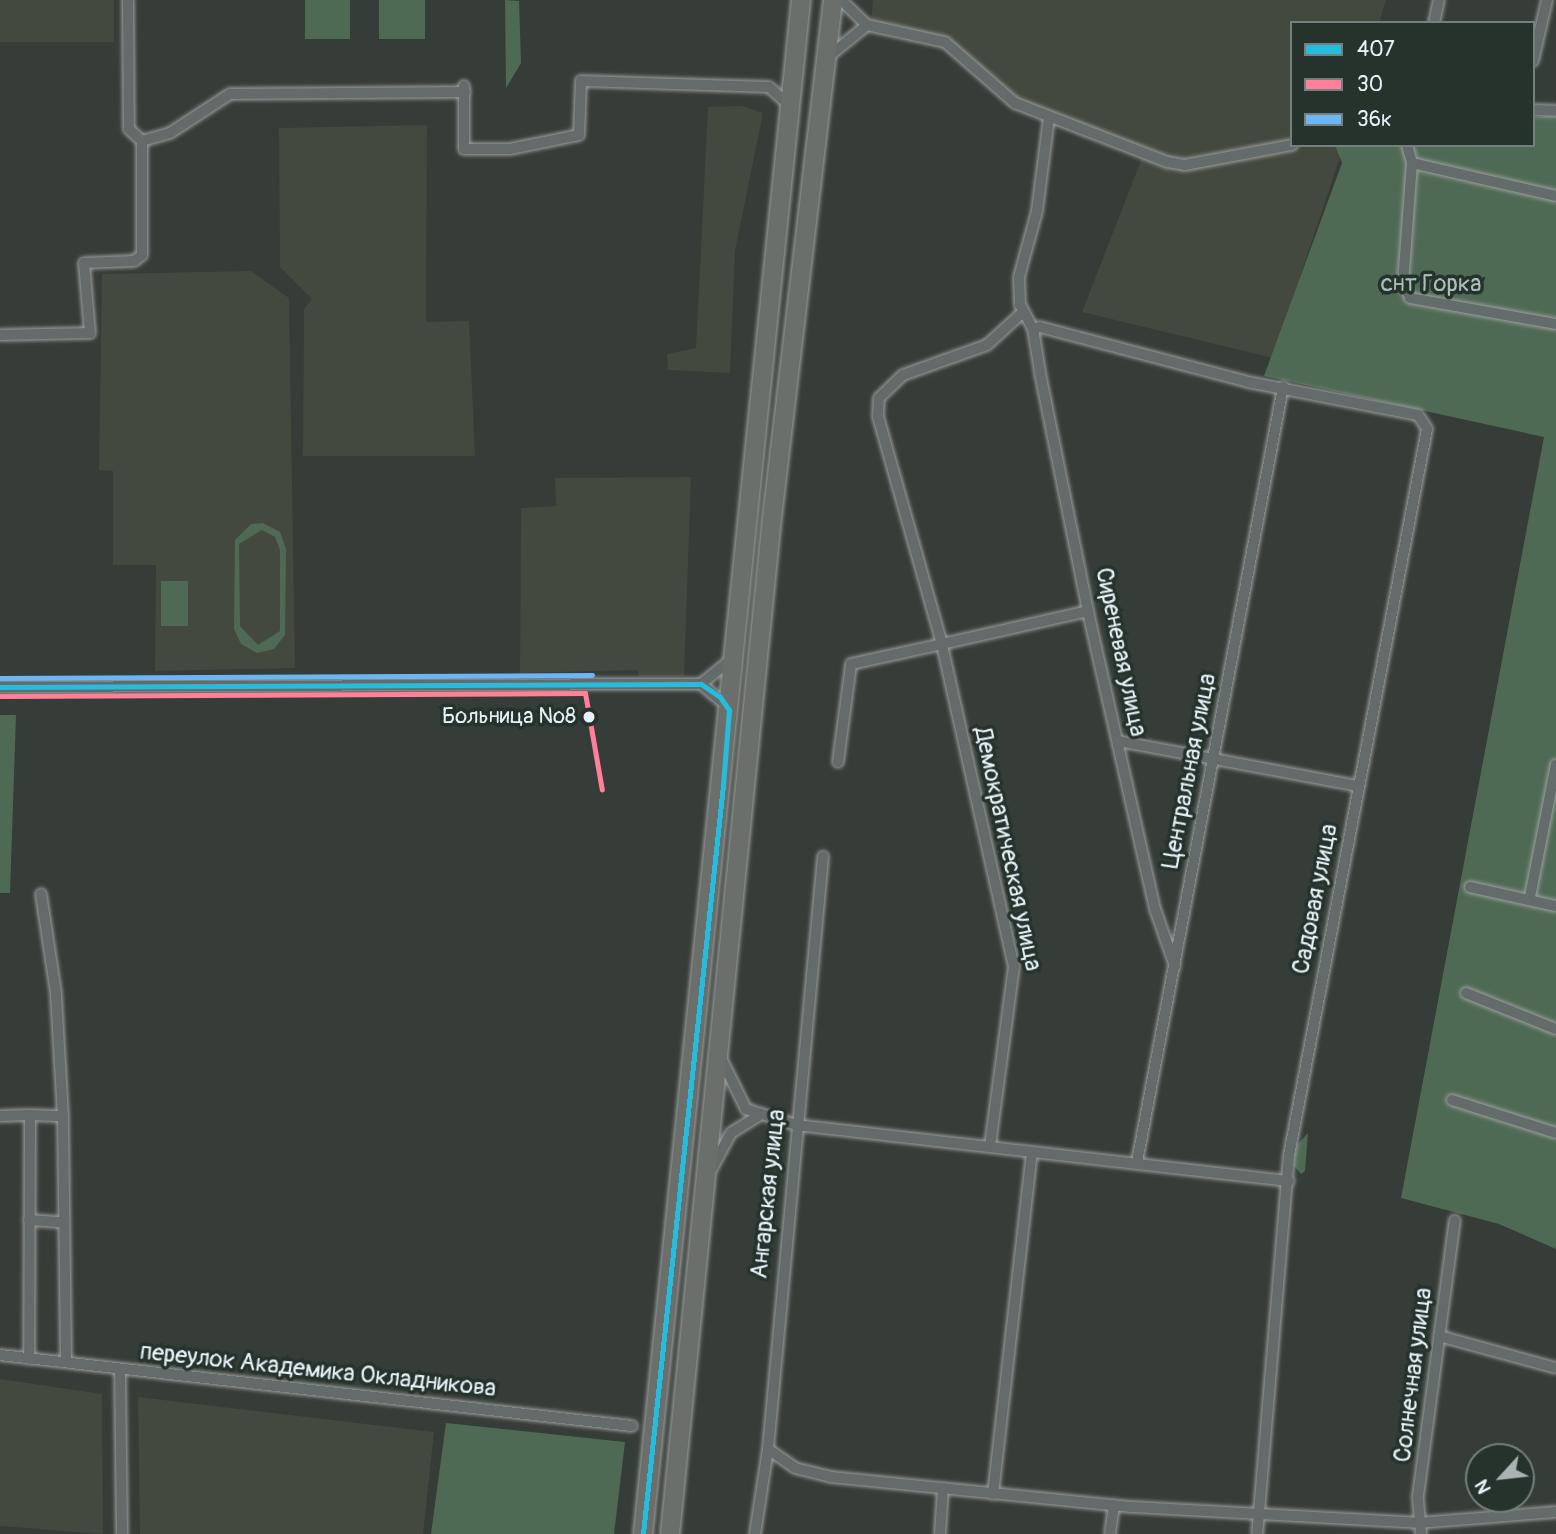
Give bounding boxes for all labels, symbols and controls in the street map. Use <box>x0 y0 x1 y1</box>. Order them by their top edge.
legend <box>1290 21 1535 147</box>
text: 407 <box>1357 36 1395 63</box>
text: 30 <box>1357 71 1383 98</box>
text: 36к <box>1357 106 1392 133</box>
park label: снт Горка <box>1381 270 1481 298</box>
street label: Сиреневая улица <box>1089 565 1153 739</box>
street label: Центральная улица <box>1156 671 1222 871</box>
place label: Больница №8 <box>442 704 576 730</box>
marker: Больница №8 <box>582 710 596 724</box>
street label: Демократическая улица <box>968 724 1048 974</box>
street label: Садовая улица <box>1286 821 1344 977</box>
street label: Ангарская улица <box>745 1108 791 1280</box>
street label: Солнечная улица <box>1388 1286 1438 1464</box>
street label: переулок Академика Окладникова <box>139 1337 497 1403</box>
north arrow <box>1465 1443 1535 1513</box>
text: N <box>1469 1475 1497 1498</box>

